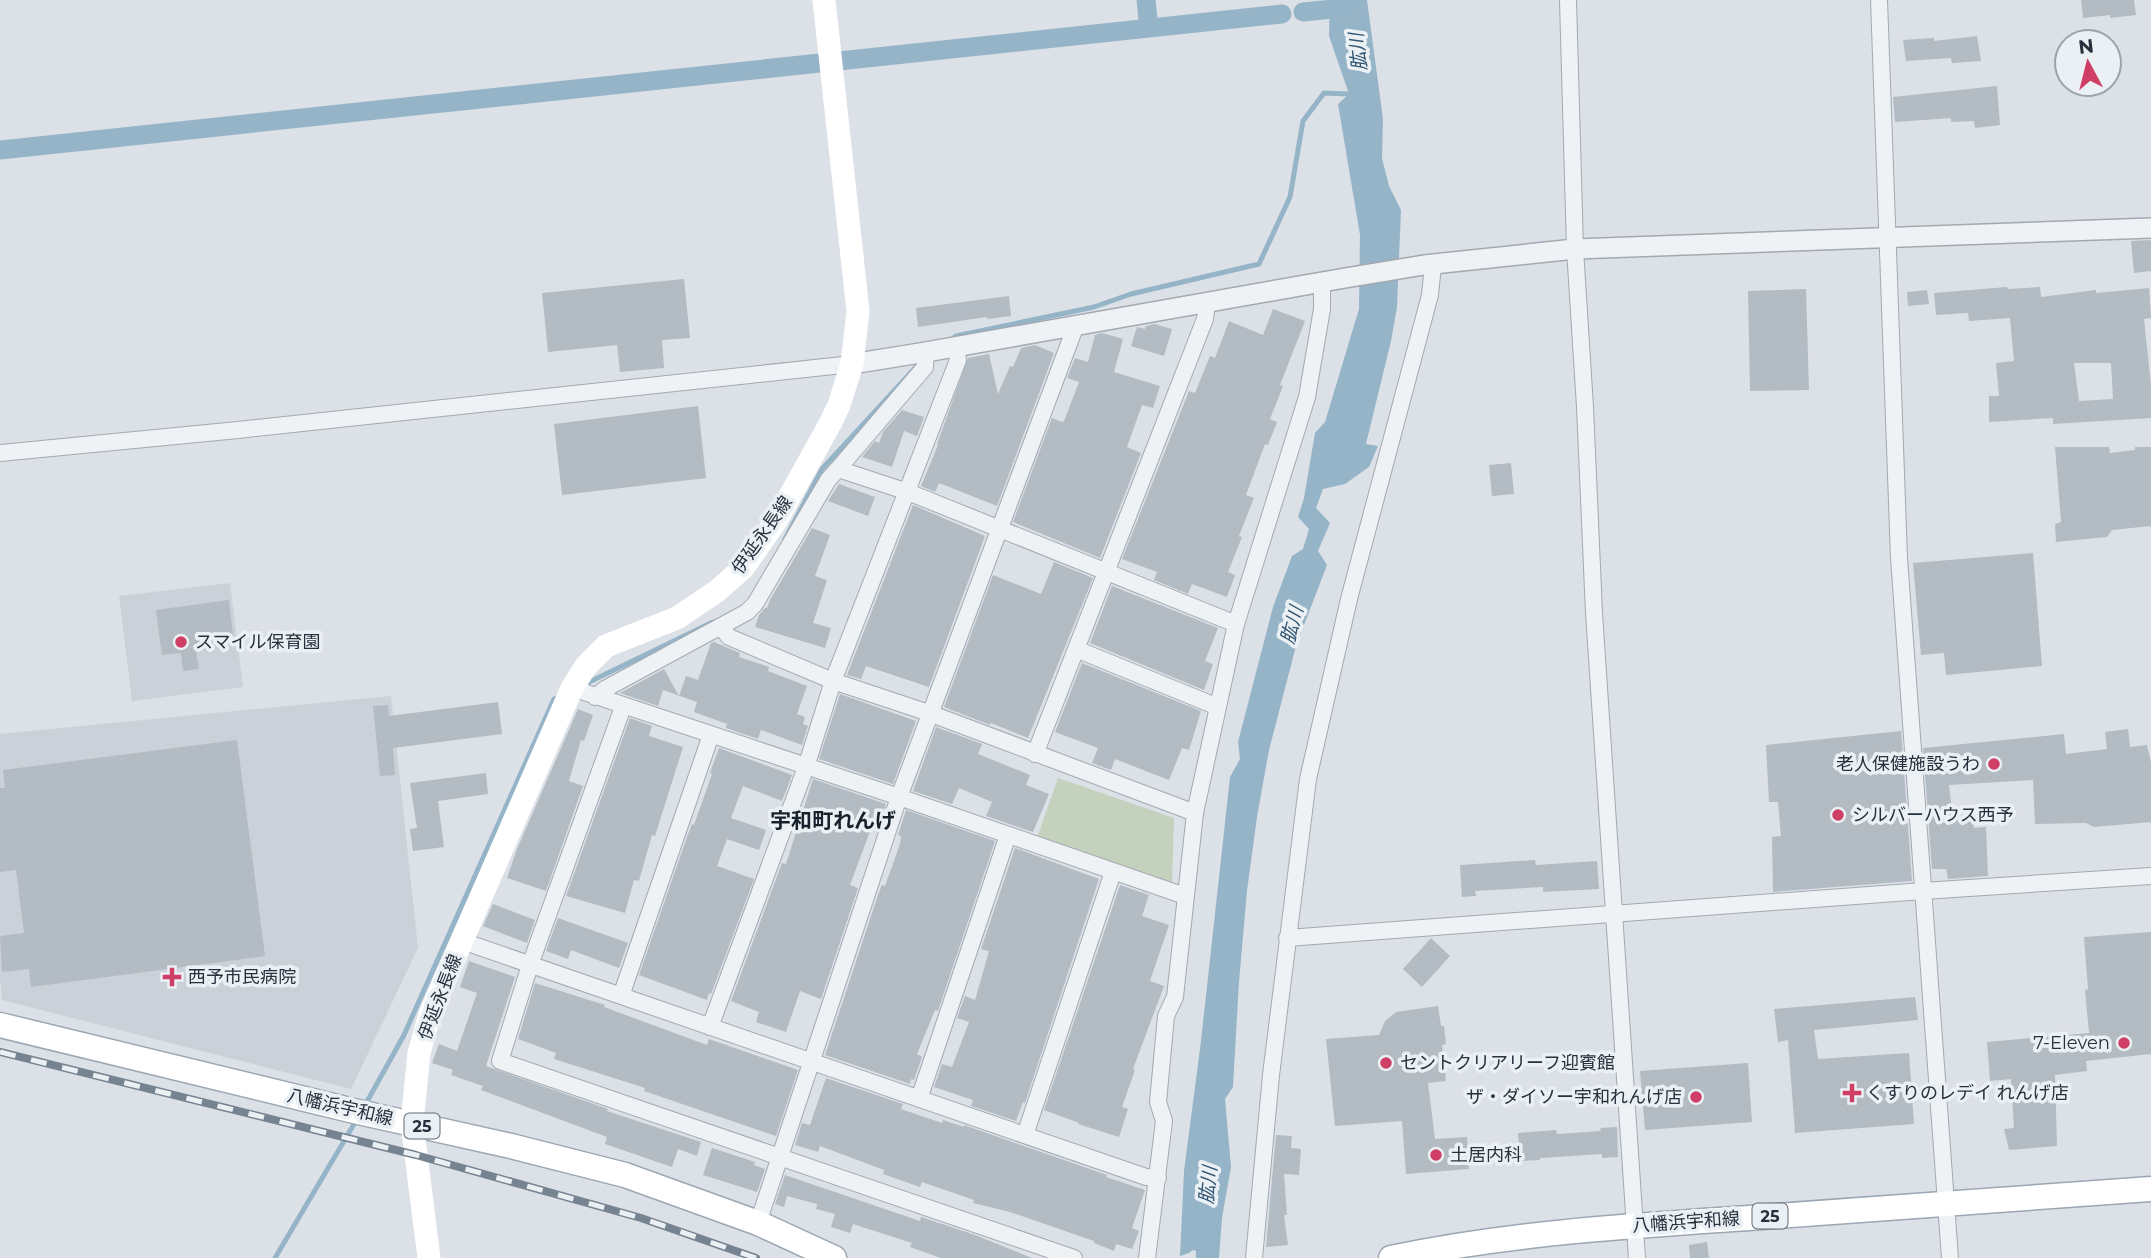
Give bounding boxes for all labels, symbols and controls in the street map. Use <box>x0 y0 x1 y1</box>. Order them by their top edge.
north arrow <box>2053 28 2123 98</box>
water label: 肱川 <box>1344 30 1371 72</box>
text: N <box>2077 34 2095 59</box>
street label: 伊延永長線 <box>727 492 797 578</box>
water label: 肱川 <box>1276 602 1309 646</box>
place label: スマイル保育園 <box>195 631 320 653</box>
marker: スマイル保育園 <box>173 634 189 650</box>
place label: 老人保健施設うわ <box>1836 753 1980 775</box>
marker: 老人保健施設うわ <box>1986 756 2002 772</box>
place label: シルバーハウス西予 <box>1852 804 2014 826</box>
marker: シルバーハウス西予 <box>1830 807 1846 823</box>
district label: 宇和町れんげ <box>770 808 896 833</box>
street label: 伊延永長線 <box>414 951 466 1043</box>
place label: 西予市民病院 <box>188 966 296 988</box>
marker: 西予市民病院 <box>162 967 182 987</box>
place label: 7-Eleven <box>2033 1032 2110 1054</box>
marker: 7-Eleven <box>2116 1035 2132 1051</box>
place label: セントクリアリーフ迎賓館 <box>1400 1052 1615 1074</box>
marker: セントクリアリーフ迎賓館 <box>1378 1055 1394 1071</box>
place label: くすりのレデイ れんげ店 <box>1866 1082 2069 1104</box>
street label: 八幡浜宇和線 <box>285 1084 395 1130</box>
marker: くすりのレデイ れんげ店 <box>1844 1085 1860 1101</box>
place label: ザ・ダイソー宇和れんげ店 <box>1466 1086 1682 1108</box>
marker: ザ・ダイソー宇和れんげ店 <box>1688 1089 1704 1105</box>
road number: 25 <box>404 1114 440 1138</box>
place label: 土居内科 <box>1450 1144 1522 1166</box>
marker: 土居内科 <box>1428 1147 1444 1163</box>
water label: 肱川 <box>1195 1163 1222 1205</box>
road number: 25 <box>1752 1204 1788 1228</box>
street label: 八幡浜宇和線 <box>1631 1207 1741 1237</box>

